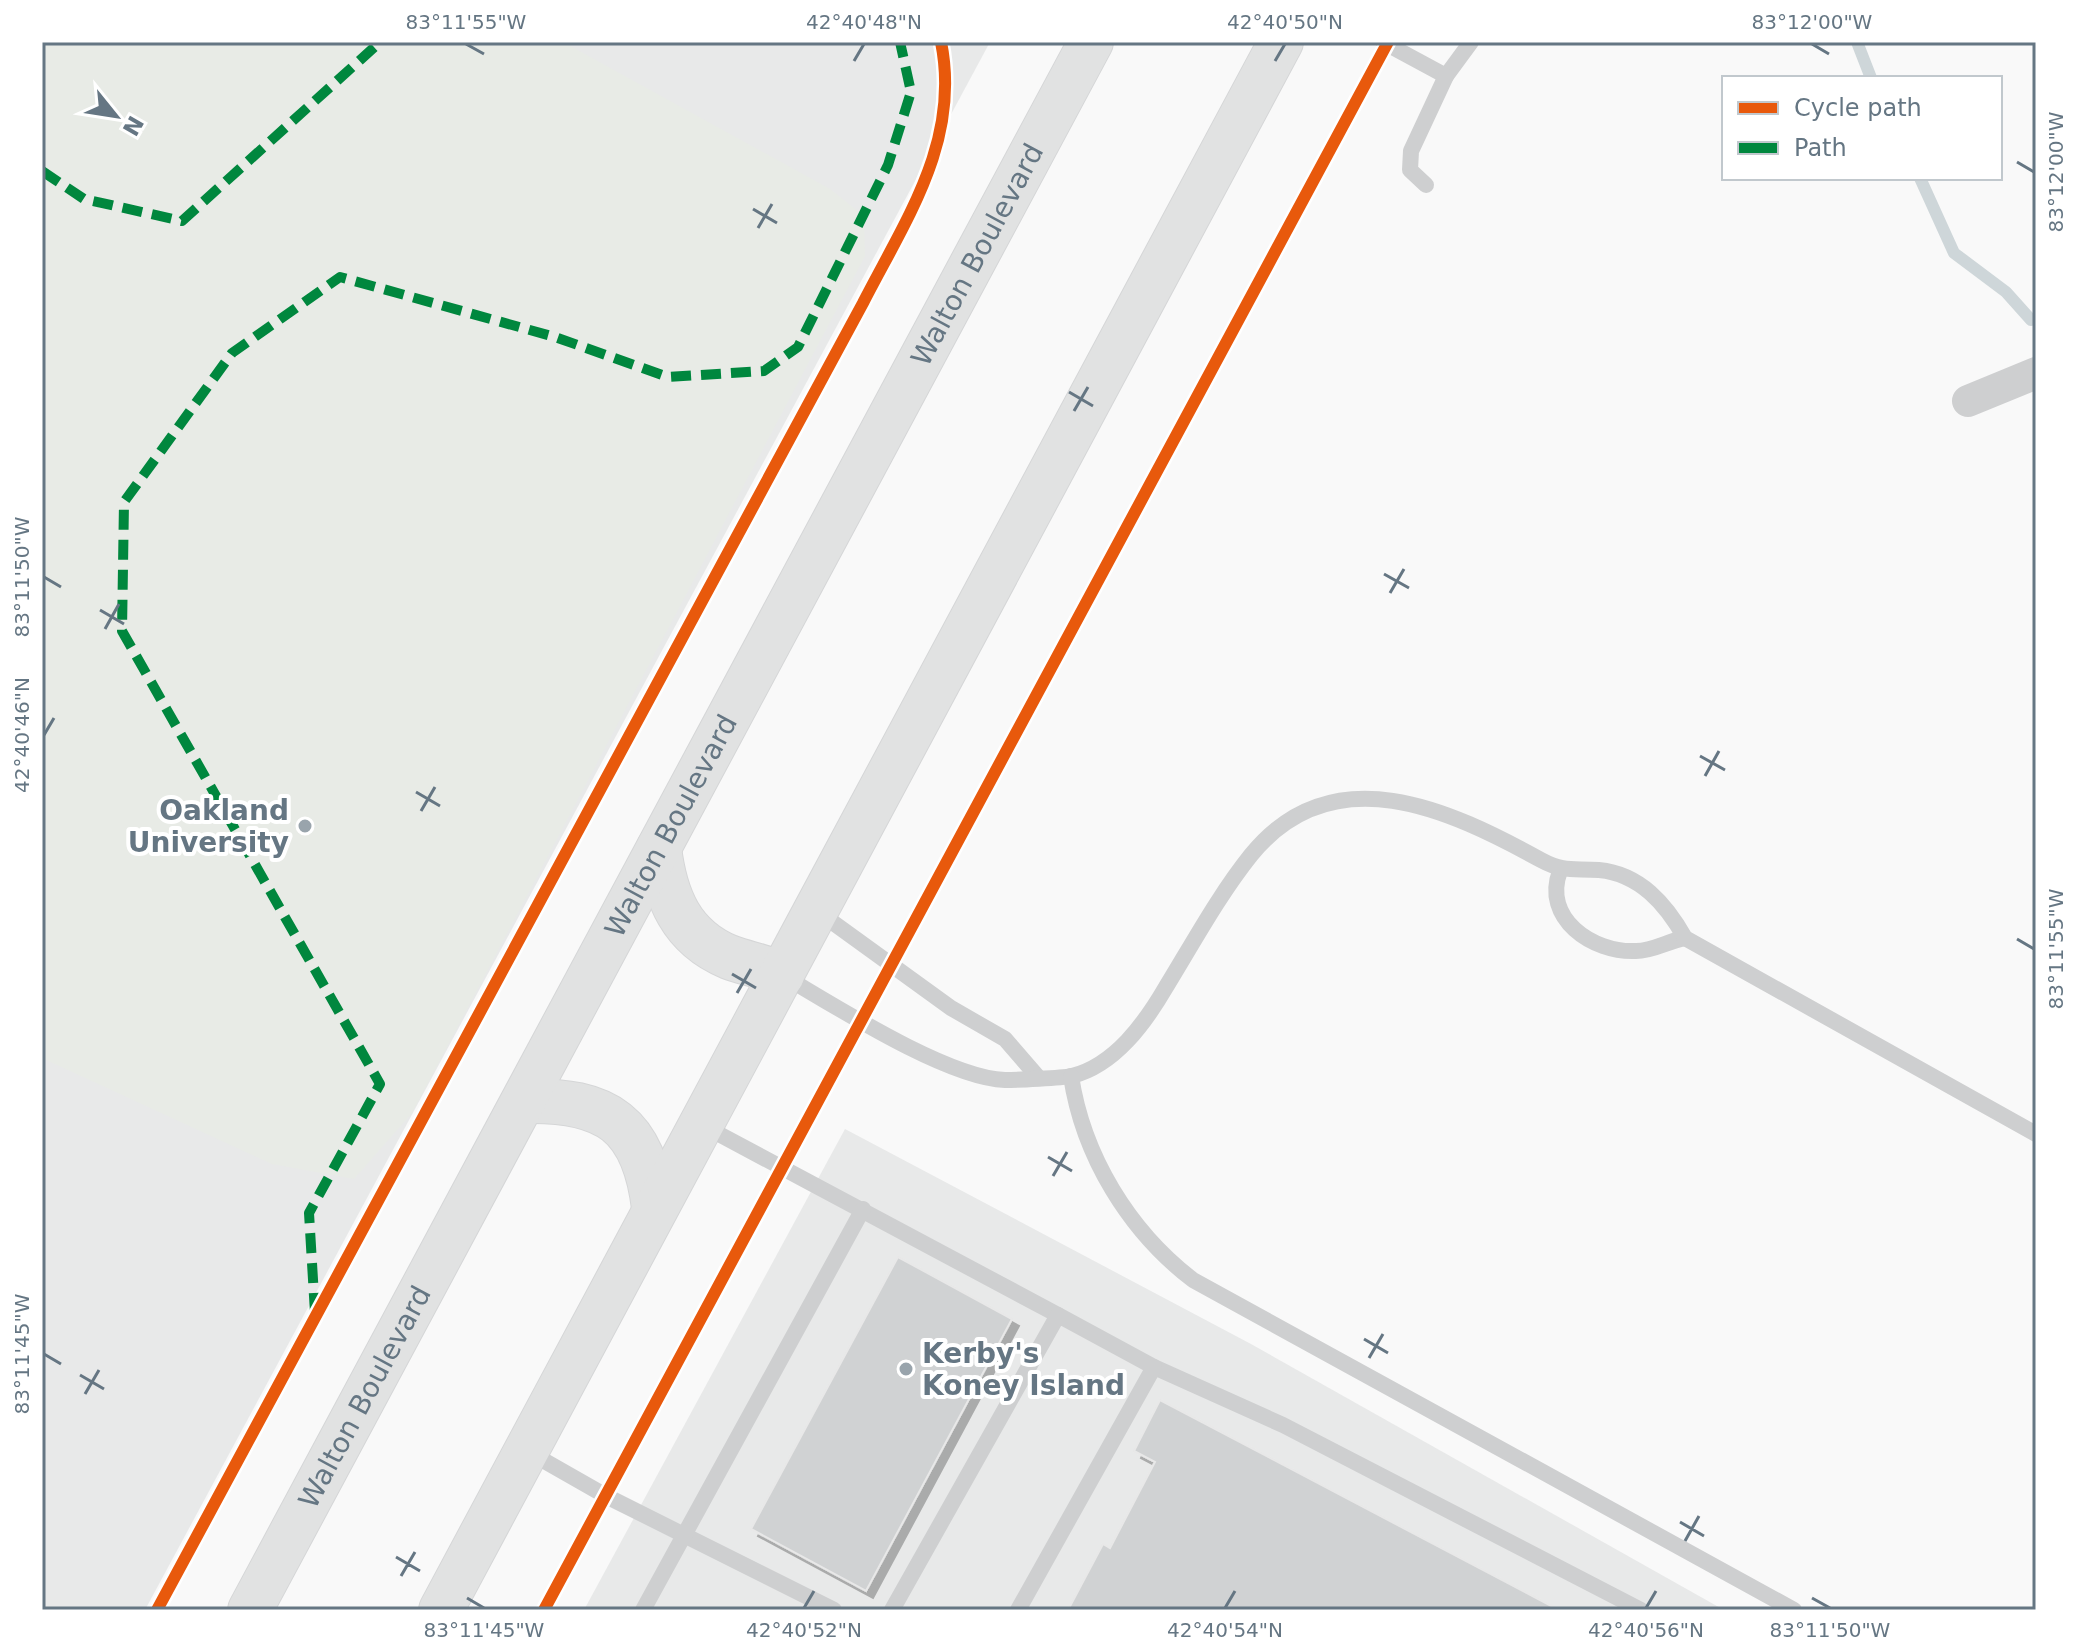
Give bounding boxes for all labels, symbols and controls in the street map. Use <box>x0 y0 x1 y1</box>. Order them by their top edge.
text: 83°11'55"W <box>406 10 527 34</box>
text: 42°40'48"N <box>806 10 922 34</box>
text: 42°40'50"N <box>1227 10 1343 34</box>
text: 83°12'00"W <box>1752 10 1873 34</box>
north arrow <box>76 76 156 156</box>
legend <box>1722 76 2002 180</box>
text: Cycle path <box>1794 94 1922 122</box>
text: 83°12'00"W <box>2044 111 2068 232</box>
text: N <box>117 112 148 140</box>
text: Path <box>1794 134 1847 162</box>
street label: Walton Boulevard <box>904 138 1050 371</box>
text: 83°11'50"W <box>10 516 34 637</box>
text: 42°40'46"N <box>10 677 34 793</box>
street label: Walton Boulevard <box>598 709 744 942</box>
place label: Oakland University <box>128 794 289 859</box>
marker: Oakland University <box>296 817 314 835</box>
text: 83°11'55"W <box>2044 888 2068 1009</box>
street label: Walton Boulevard <box>291 1280 437 1514</box>
text: 83°11'45"W <box>10 1293 34 1414</box>
place label: Kerby's Koney Island <box>922 1337 1125 1402</box>
marker: Kerby's Koney Island <box>897 1360 915 1378</box>
text: 83°11'45"W <box>424 1618 545 1642</box>
text: 42°40'52"N <box>746 1618 862 1642</box>
text: 42°40'54"N <box>1167 1618 1283 1642</box>
text: 42°40'56"N <box>1588 1618 1704 1642</box>
text: 83°11'50"W <box>1770 1618 1891 1642</box>

